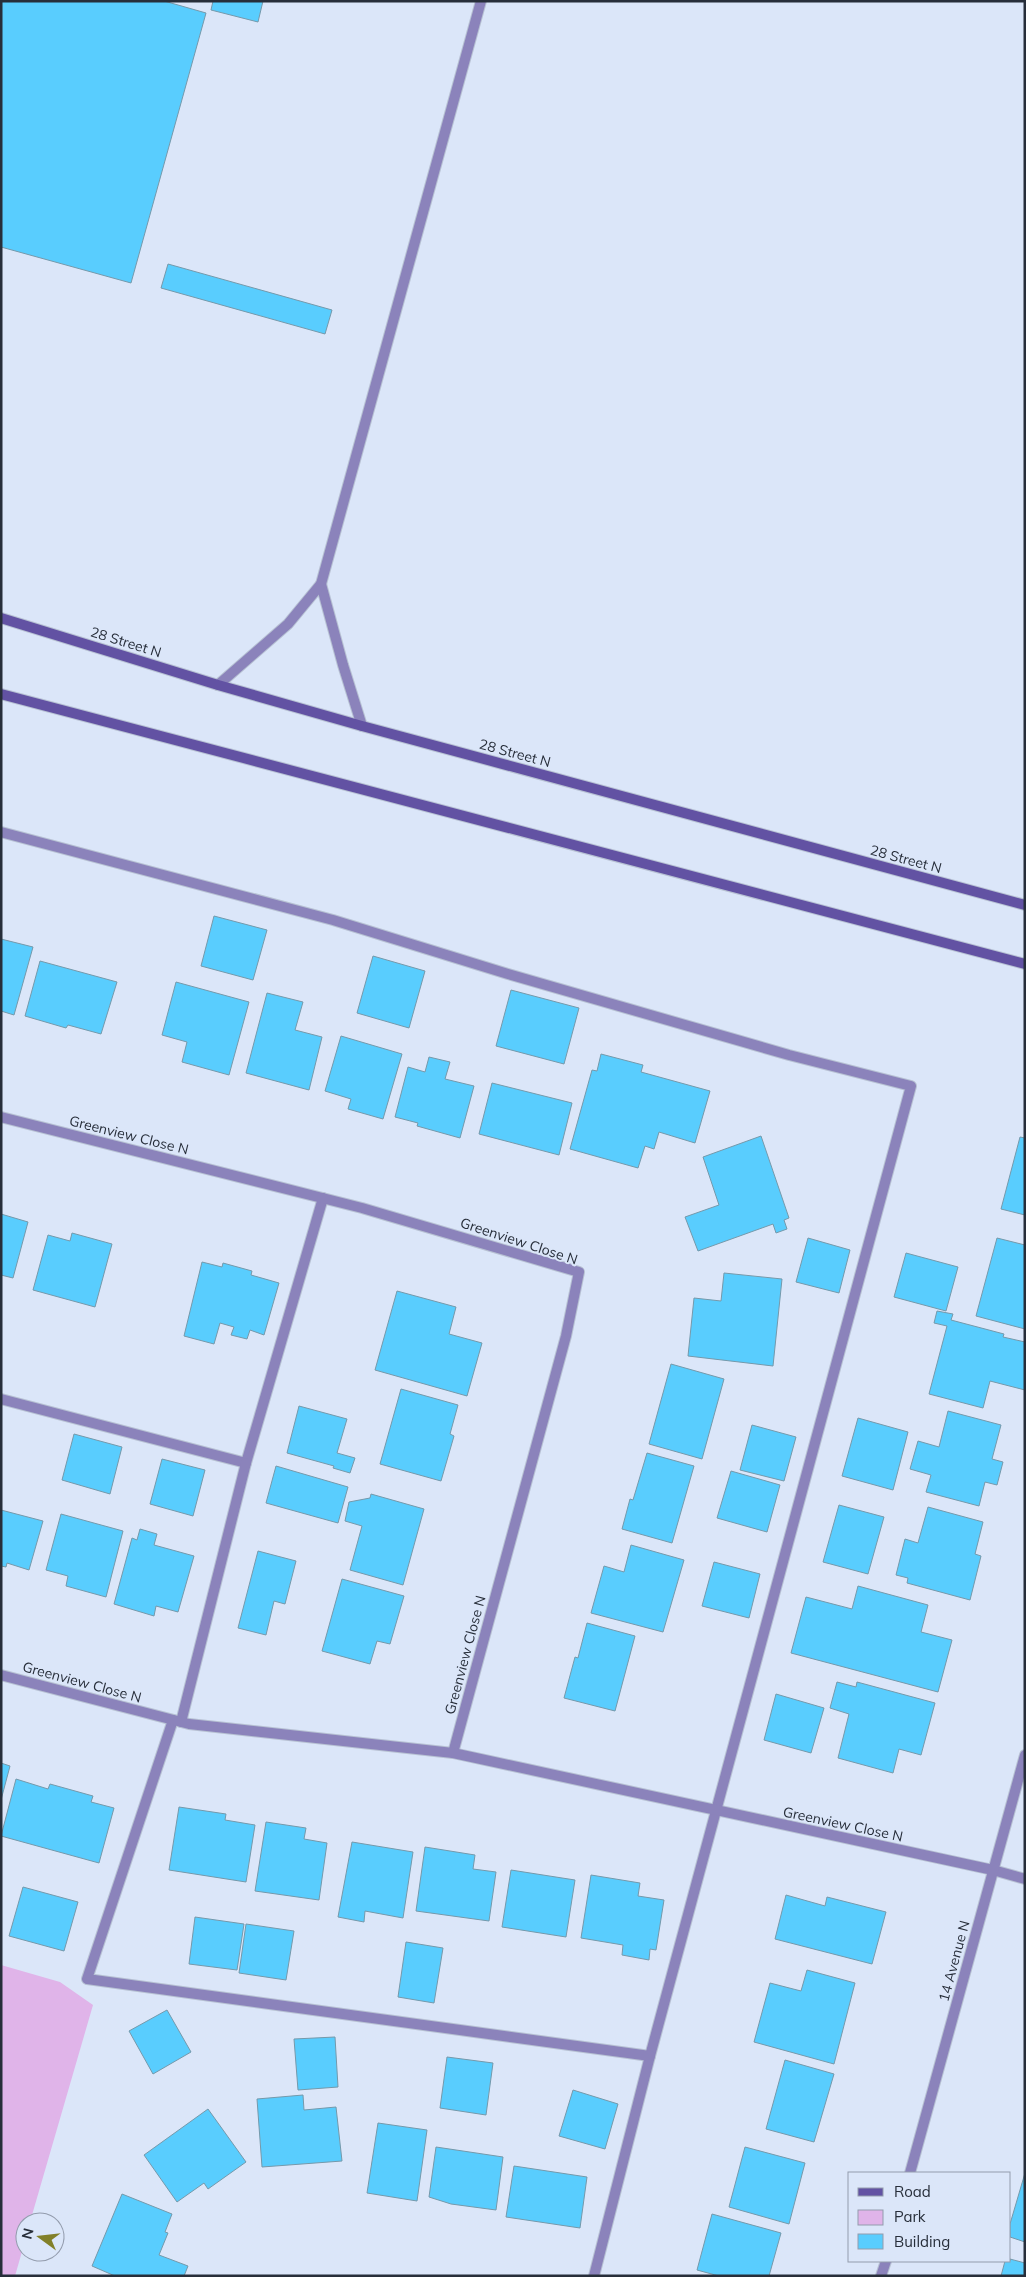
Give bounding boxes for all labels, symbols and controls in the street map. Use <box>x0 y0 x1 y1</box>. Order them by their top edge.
street label: 28 Street N <box>88 623 164 661</box>
street label: 28 Street N <box>477 735 553 771</box>
street label: 28 Street N <box>868 841 944 877</box>
street label: Greenview Close N <box>67 1111 191 1159</box>
street label: Greenview Close N <box>458 1214 580 1268</box>
street label: Greenview Close N <box>440 1594 490 1716</box>
street label: Greenview Close N <box>21 1657 143 1707</box>
street label: Greenview Close N <box>781 1802 905 1846</box>
street label: 14 Avenue N <box>935 1918 973 2004</box>
legend <box>848 2172 1011 2262</box>
text: Road <box>894 2182 931 2201</box>
text: Park <box>894 2207 926 2226</box>
north arrow <box>15 2212 65 2262</box>
text: N <box>17 2226 38 2241</box>
text: Building <box>894 2232 950 2251</box>

